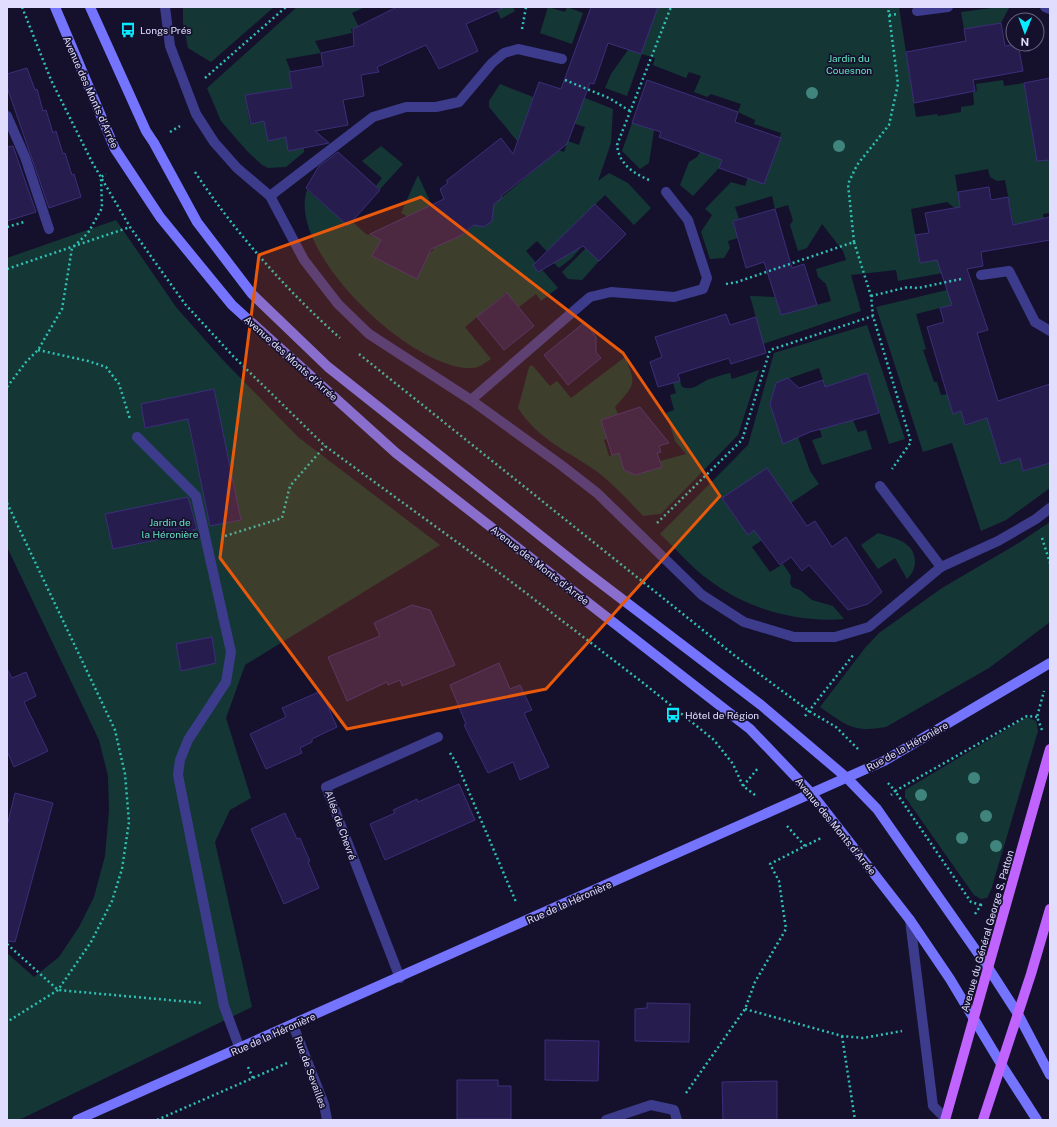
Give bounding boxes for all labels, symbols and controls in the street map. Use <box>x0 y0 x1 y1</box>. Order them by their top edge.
north arrow <box>1005 12 1045 52</box>
bus stop icon: Longs Prés <box>119 21 137 39</box>
place label: Longs Prés <box>140 24 191 36</box>
street label: Avenue des Monts d'Arrée <box>61 34 121 150</box>
text: N <box>1020 36 1029 48</box>
park label: Jardin du Couesnon <box>826 52 872 76</box>
street label: Avenue des Monts d'Arrée <box>242 313 340 403</box>
park label: Jardin de la Héronière <box>141 516 199 540</box>
street label: Avenue des Monts d'Arrée <box>488 523 592 607</box>
bus stop icon: Hôtel de Région <box>664 706 682 724</box>
place label: Hôtel de Région <box>685 709 759 721</box>
street label: Rue de la Héronière <box>864 718 950 773</box>
street label: Avenue des Monts d'Arrée <box>793 775 879 877</box>
street label: Allée de Chevré <box>323 789 359 862</box>
street label: Avenue du Général George S. Patton <box>958 849 1016 1013</box>
street label: Rue de la Héronière <box>525 878 614 926</box>
street label: Rue de la Héronière <box>229 1010 318 1058</box>
street label: Rue de Sevailles <box>292 1034 330 1110</box>

